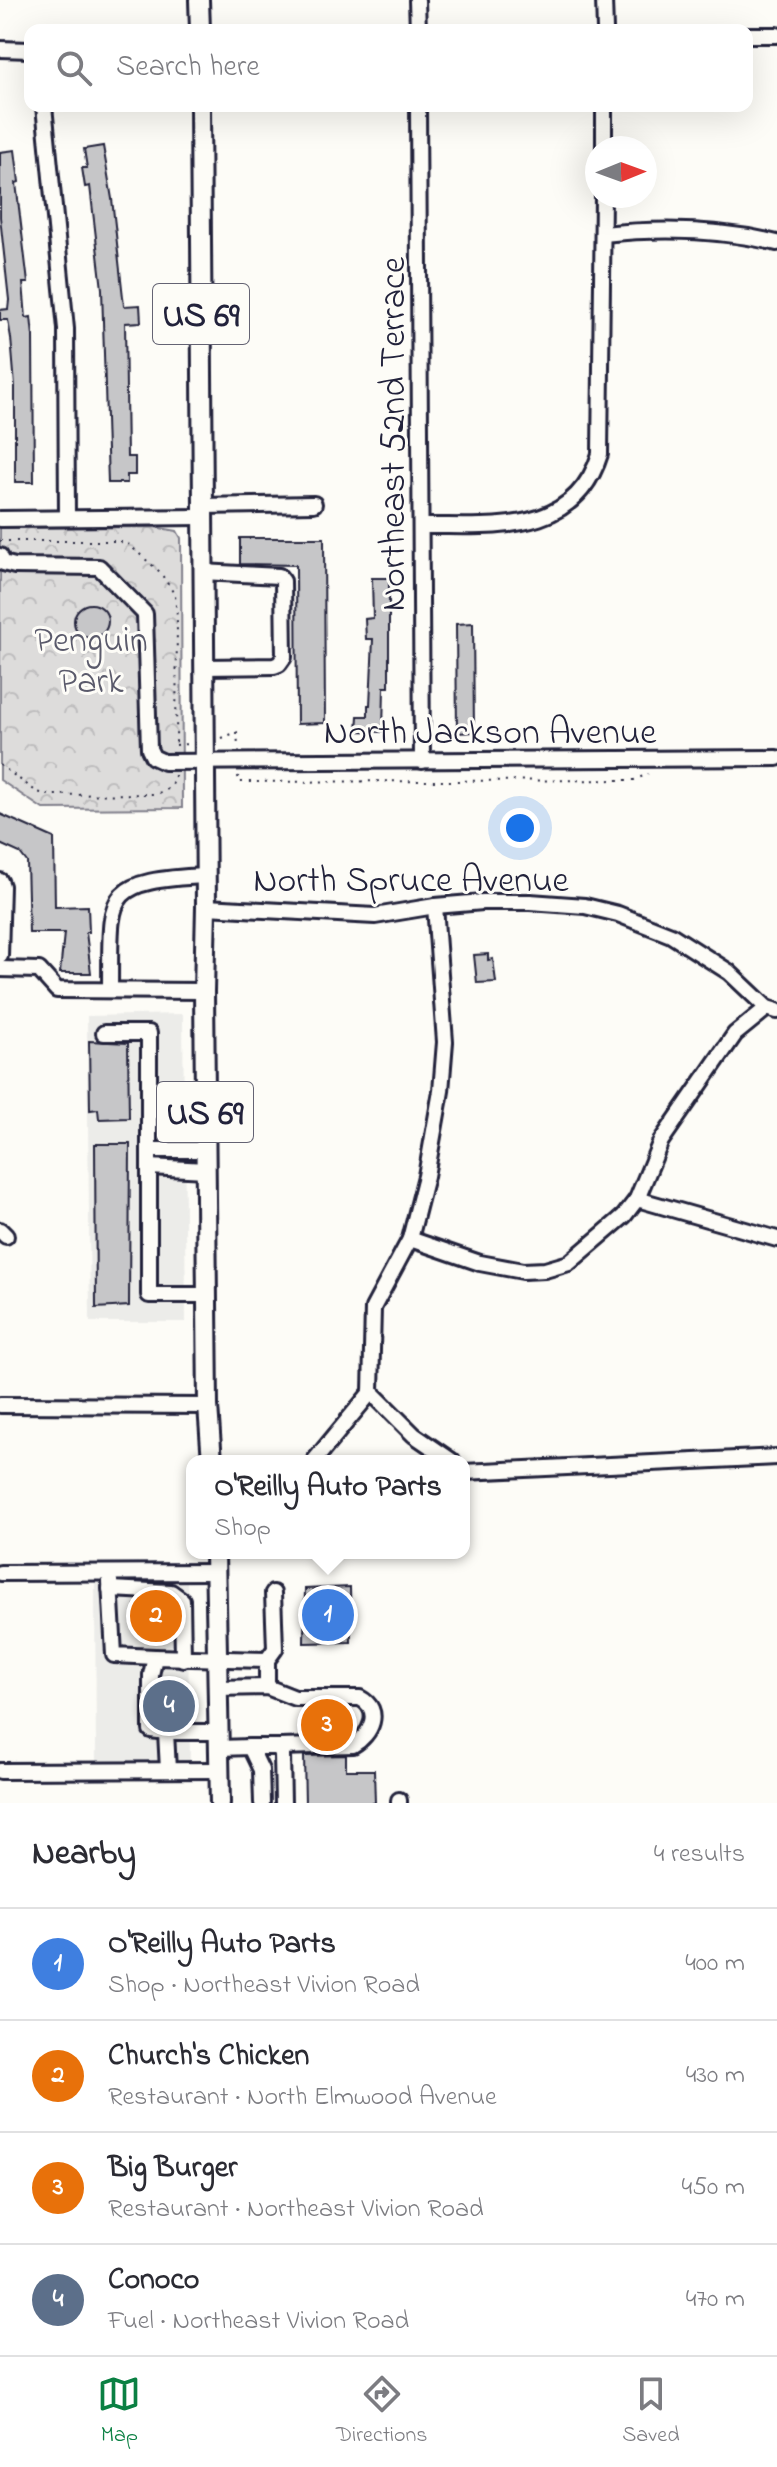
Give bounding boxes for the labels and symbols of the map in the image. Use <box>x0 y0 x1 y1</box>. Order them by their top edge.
north arrow <box>585 136 657 208</box>
street label: Northeast 52nd Terrace <box>369 256 422 611</box>
road number: US 69 <box>153 284 249 344</box>
park label: Penguin Park <box>34 616 148 710</box>
street label: North Jackson Avenue <box>324 708 657 761</box>
your location <box>500 808 540 848</box>
street label: North Spruce Avenue <box>253 856 570 909</box>
road number: US 69 <box>157 1082 253 1142</box>
pin: 1 <box>302 1585 354 1645</box>
pin: 2 <box>130 1586 182 1646</box>
pin: 4 <box>143 1676 195 1736</box>
pin: 3 <box>301 1695 353 1755</box>

